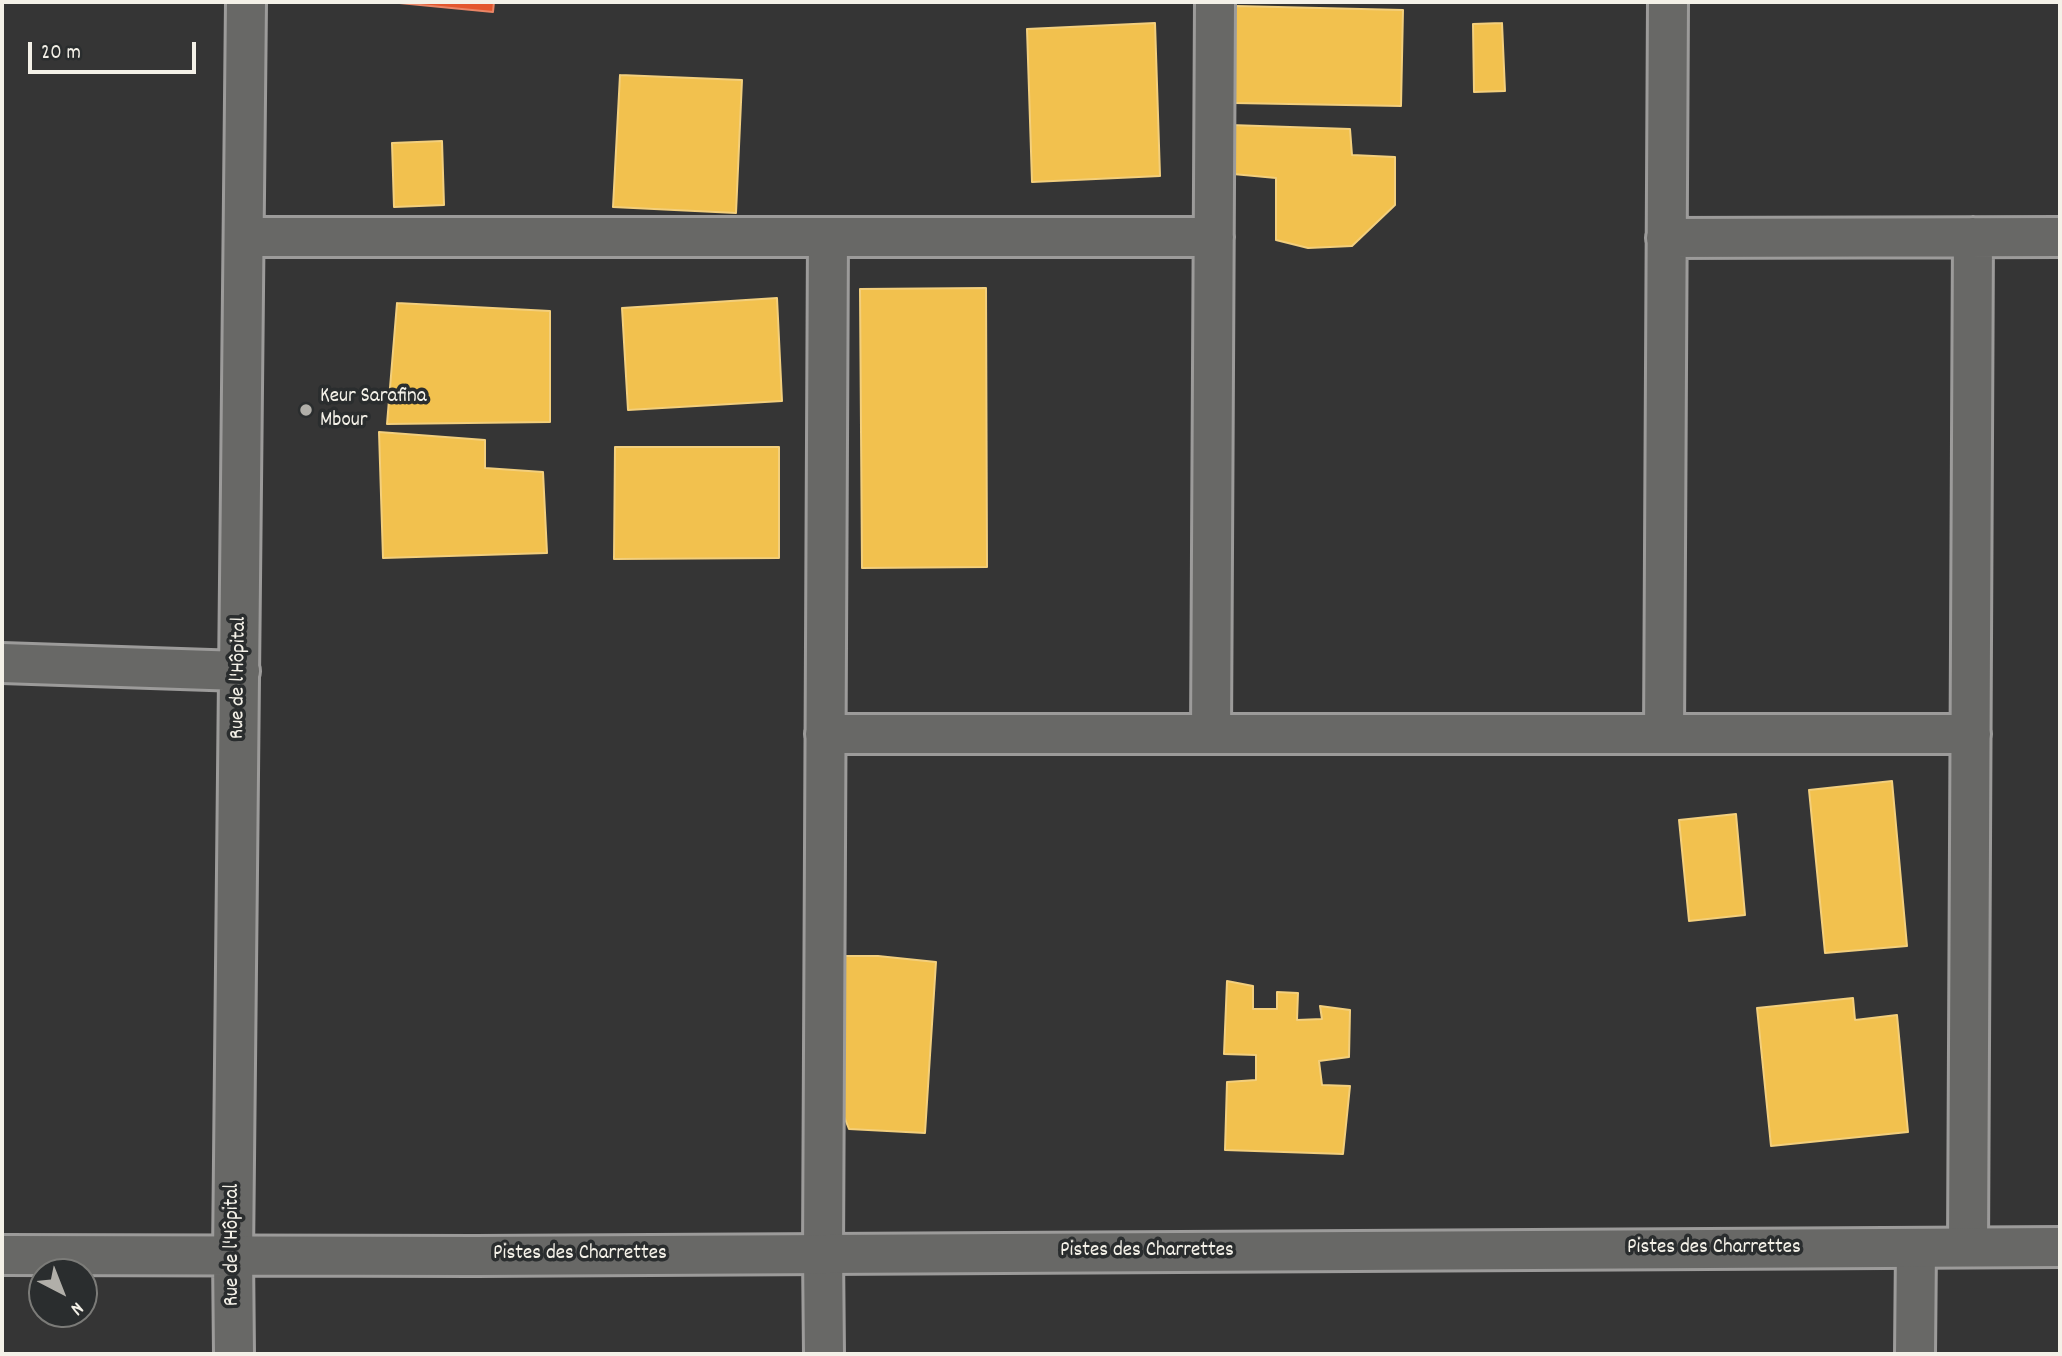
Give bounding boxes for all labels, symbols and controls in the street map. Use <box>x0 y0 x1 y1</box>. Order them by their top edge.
scale bar <box>32 28 200 72</box>
text: 20 m <box>41 39 81 69</box>
place label: Keur Sarafina Mbour <box>320 385 427 435</box>
marker: Keur Sarafina Mbour <box>298 402 314 418</box>
street label: Rue de l'Hôpital <box>226 617 254 739</box>
street label: Rue de l'Hôpital <box>221 1184 247 1306</box>
street label: Pistes des Charrettes <box>1627 1236 1801 1262</box>
street label: Pistes des Charrettes <box>1060 1239 1234 1265</box>
street label: Pistes des Charrettes <box>493 1242 667 1268</box>
north arrow <box>28 1258 98 1328</box>
text: N <box>64 1294 89 1321</box>

